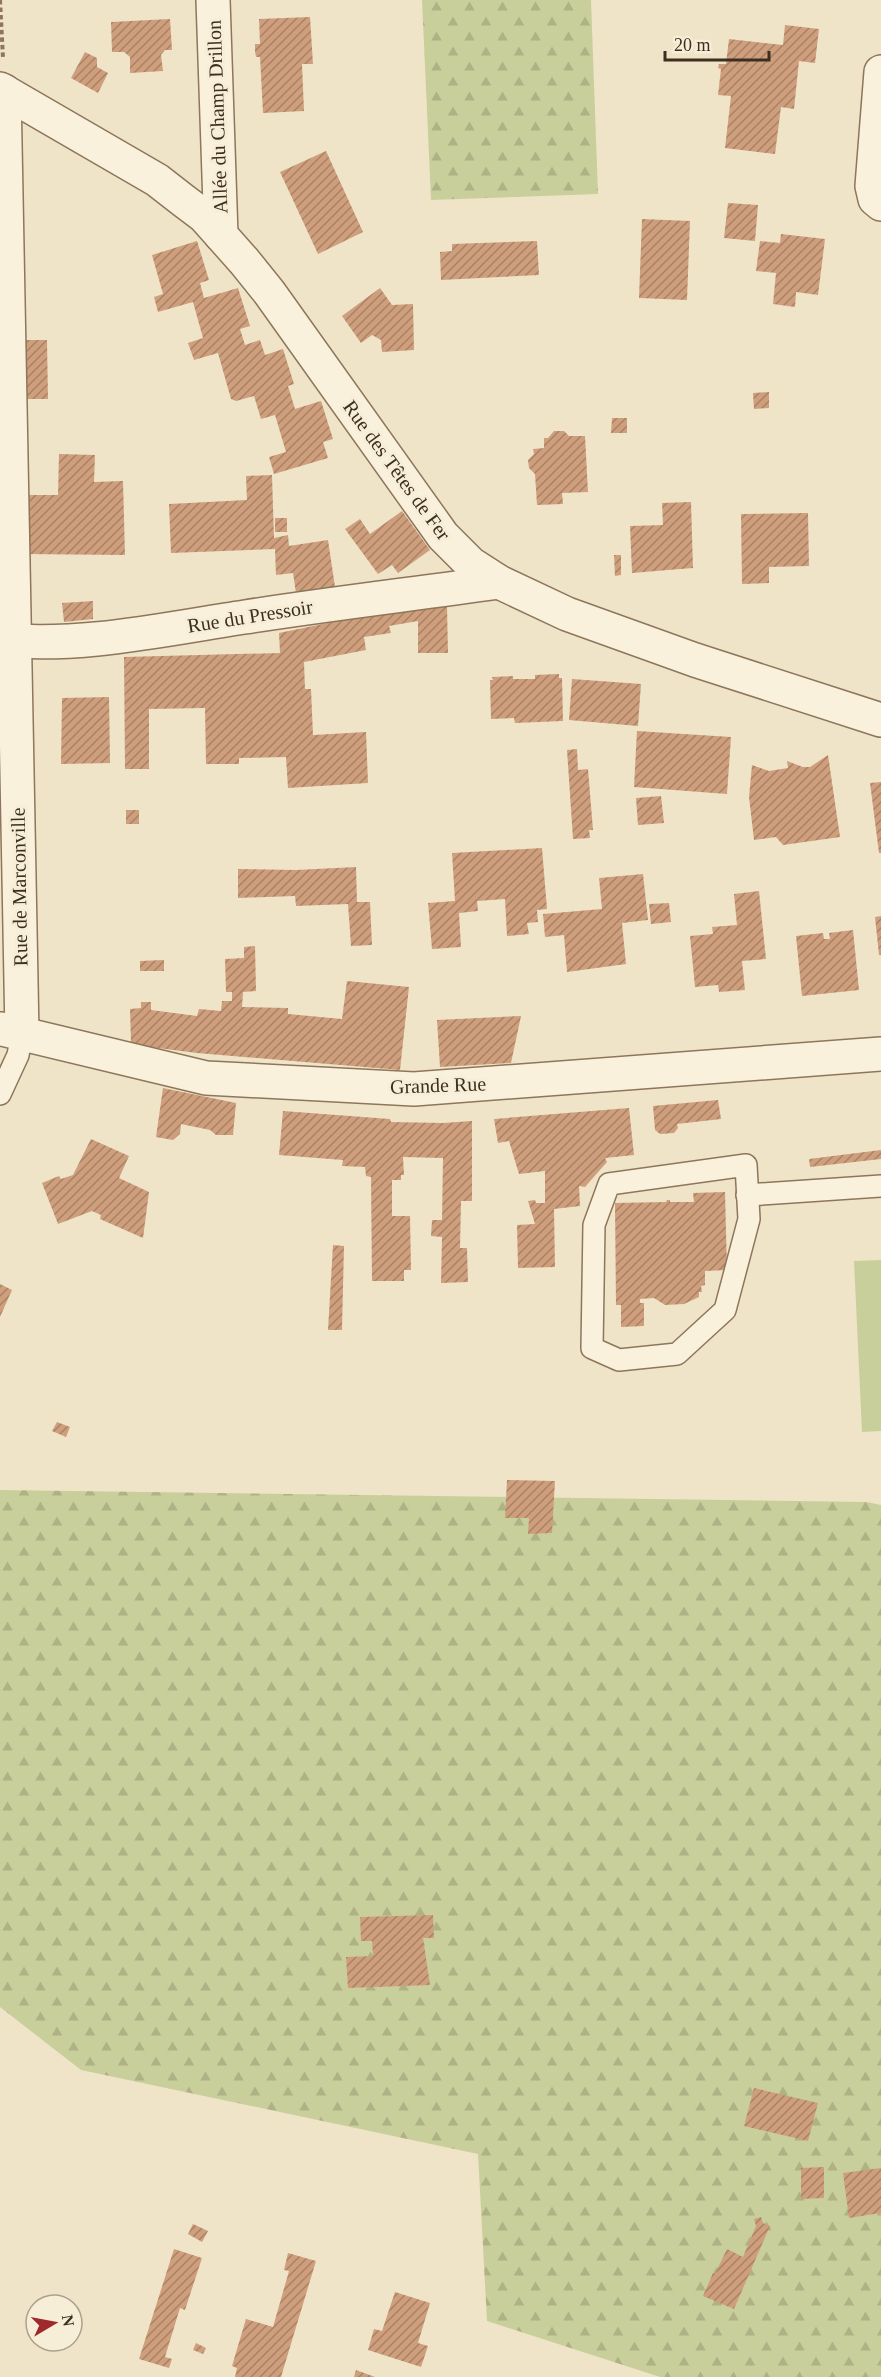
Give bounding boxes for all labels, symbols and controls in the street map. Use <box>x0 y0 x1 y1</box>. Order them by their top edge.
street label: Allée du Champ Drillon <box>203 20 232 214</box>
scale bar <box>665 24 768 62</box>
text: 20 m <box>674 35 711 55</box>
street label: Rue des Têtes de Fer <box>339 396 455 544</box>
street label: Rue du Pressoir <box>186 595 315 637</box>
street label: Rue de Marconville <box>7 807 31 967</box>
street label: Grande Rue <box>390 1072 487 1098</box>
north arrow <box>24 2293 84 2353</box>
text: N <box>59 2313 78 2328</box>

